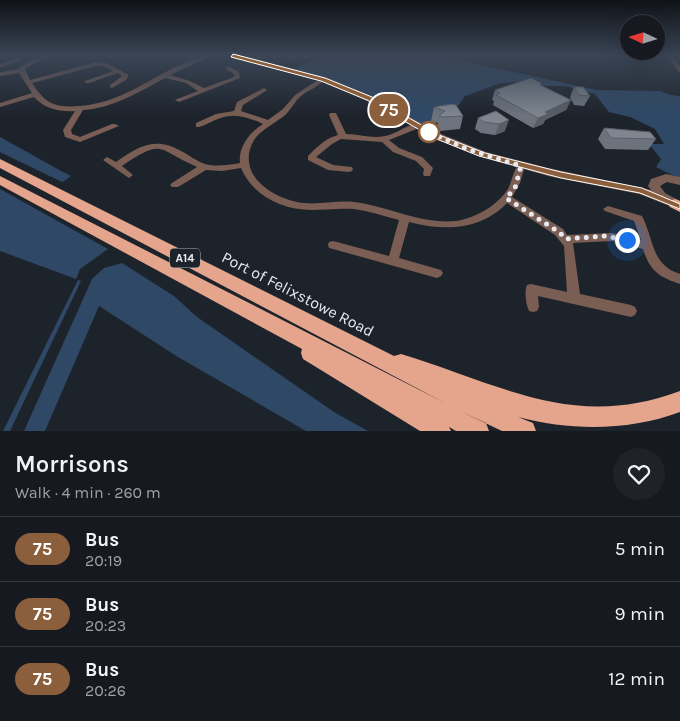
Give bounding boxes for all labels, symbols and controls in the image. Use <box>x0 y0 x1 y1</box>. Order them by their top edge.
north arrow <box>620 15 665 60</box>
map controls <box>620 15 665 60</box>
line badge: 75 <box>366 94 412 126</box>
text: 75 <box>379 99 399 121</box>
unlabelled marker <box>418 121 440 143</box>
your location <box>615 228 640 253</box>
street label: Port of Felixstowe Road <box>219 247 377 341</box>
road number: A14 <box>170 248 200 268</box>
button: heart <box>613 448 665 500</box>
text: Morrisons <box>15 450 129 478</box>
text: Walk · 4 min · 260 m <box>15 483 161 502</box>
text: Bus <box>85 529 119 551</box>
text: 75 <box>33 538 52 560</box>
text: 5 min <box>615 538 665 560</box>
text: 20:19 <box>85 551 122 570</box>
text: Bus <box>85 594 119 616</box>
text: 75 <box>33 603 52 625</box>
text: 9 min <box>615 603 665 625</box>
text: 20:23 <box>85 616 126 635</box>
text: Bus <box>85 659 119 681</box>
text: 75 <box>33 668 52 690</box>
text: 12 min <box>608 668 665 690</box>
text: 20:26 <box>85 681 126 700</box>

